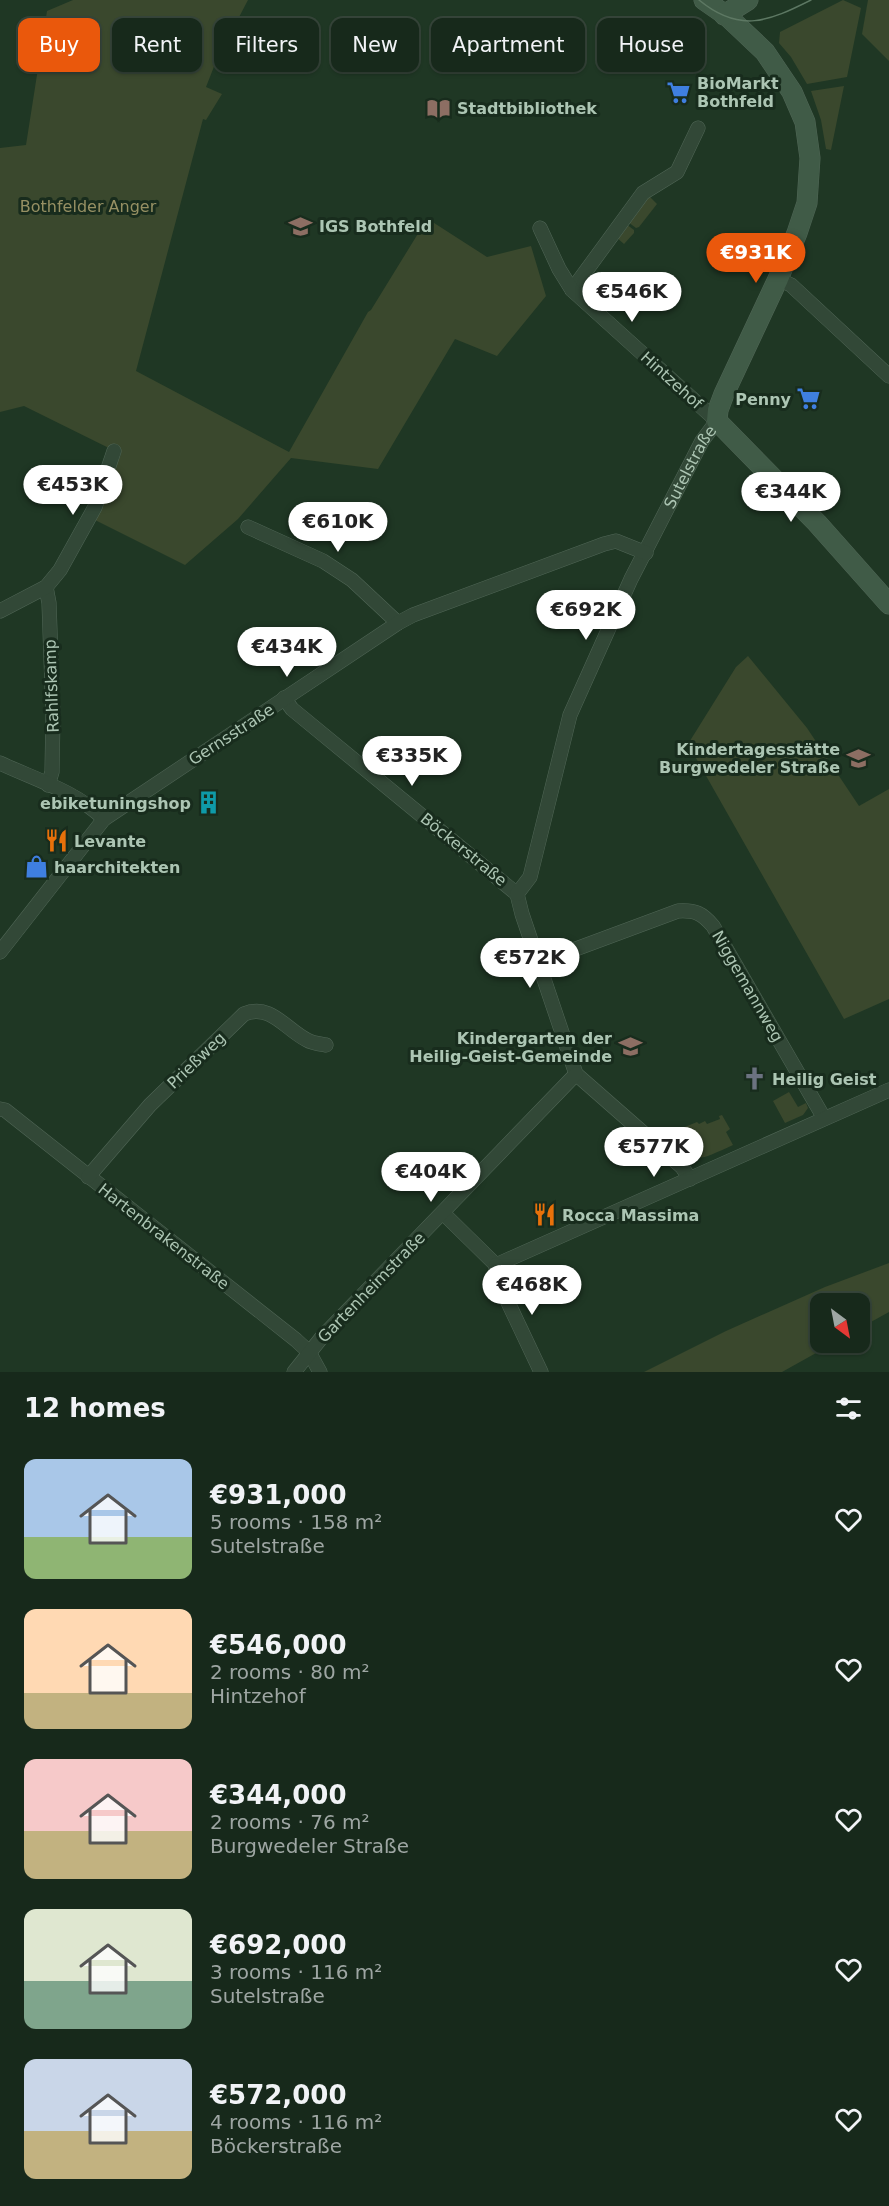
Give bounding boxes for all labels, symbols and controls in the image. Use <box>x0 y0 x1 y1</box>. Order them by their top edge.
chip: Buy <box>18 18 100 72</box>
chip: Rent <box>112 18 202 72</box>
chip: Filters <box>214 18 319 72</box>
chip: New <box>331 18 419 72</box>
chip: Apartment <box>431 18 585 72</box>
chip: House <box>597 18 705 72</box>
place label: BioMarkt Bothfeld <box>697 74 779 111</box>
supermarket icon: BioMarkt Bothfeld <box>666 79 692 105</box>
library icon: Stadtbibliothek <box>426 95 452 121</box>
place label: Stadtbibliothek <box>457 99 597 118</box>
park label: Bothfelder Anger <box>20 197 157 216</box>
school or university icon: IGS Bothfeld <box>288 213 314 239</box>
place label: IGS Bothfeld <box>319 217 432 236</box>
pin: €931K <box>714 233 798 284</box>
text: €931K <box>720 240 792 264</box>
pin: €546K <box>590 272 674 323</box>
text: €546K <box>596 279 668 303</box>
street label: Hintzehof <box>637 348 707 413</box>
supermarket icon: Penny <box>796 386 822 412</box>
place label: Penny <box>735 390 792 409</box>
street label: Sutelstraße <box>660 422 720 512</box>
pin: €453K <box>31 465 115 516</box>
text: €453K <box>37 472 109 496</box>
pin: €344K <box>749 472 833 523</box>
text: €344K <box>755 479 827 503</box>
pin: €610K <box>296 502 380 553</box>
text: €610K <box>302 509 374 533</box>
pin: €692K <box>544 590 628 641</box>
text: €692K <box>550 597 622 621</box>
pin: €434K <box>245 627 329 678</box>
text: €434K <box>251 634 323 658</box>
street label: Rahlfskamp <box>40 639 63 733</box>
street label: Gernsstraße <box>185 700 278 769</box>
pin: €335K <box>370 736 454 787</box>
place label: Kindertagesstätte Burgwedeler Straße <box>659 740 840 777</box>
text: €335K <box>376 743 448 767</box>
school or university icon: Kindertagesstätte Burgwedeler Straße <box>845 745 871 771</box>
building icon: ebiketuningshop <box>196 790 222 816</box>
place label: ebiketuningshop <box>40 794 191 813</box>
street label: Böckerstraße <box>417 809 511 890</box>
restaurant icon: Levante <box>43 828 69 854</box>
place label: Levante <box>74 832 146 851</box>
shop icon: haarchitekten <box>23 854 49 880</box>
place label: haarchitekten <box>54 858 180 877</box>
street label: Niggemannweg <box>708 927 787 1045</box>
pin: €572K <box>488 938 572 989</box>
text: €572K <box>494 945 566 969</box>
street label: Prießweg <box>163 1028 229 1093</box>
place label: Kindergarten der Heilig-Geist-Gemeinde <box>409 1029 612 1066</box>
school or university icon: Kindergarten der Heilig-Geist-Gemeinde <box>617 1034 643 1060</box>
church icon: Heilig Geist <box>741 1066 767 1092</box>
place label: Heilig Geist <box>772 1070 877 1089</box>
pin: €577K <box>612 1127 696 1178</box>
text: €577K <box>618 1134 690 1158</box>
pin: €404K <box>389 1152 473 1203</box>
text: €404K <box>395 1159 467 1183</box>
street label: Hartenbrakenstraße <box>94 1179 233 1293</box>
restaurant icon: Rocca Massima <box>531 1202 557 1228</box>
place label: Rocca Massima <box>562 1206 699 1225</box>
street label: Gartenheimstraße <box>314 1228 429 1346</box>
pin: €468K <box>490 1265 574 1316</box>
text: €468K <box>496 1272 568 1296</box>
north arrow <box>810 1293 870 1353</box>
map controls <box>810 1293 870 1353</box>
icon: filters <box>832 1392 865 1425</box>
text: 12 homes <box>24 1393 166 1423</box>
text: €931,000 <box>210 1480 347 1510</box>
icon: home <box>72 1483 144 1555</box>
icon: heart <box>832 1503 865 1536</box>
text: 5 rooms · 158 m² <box>210 1510 382 1534</box>
text: Sutelstraße <box>210 1534 325 1558</box>
text: €546,000 <box>210 1630 347 1660</box>
icon: home <box>72 1633 144 1705</box>
icon: heart <box>832 1653 865 1686</box>
text: 2 rooms · 80 m² <box>210 1660 370 1684</box>
text: Hintzehof <box>210 1684 306 1708</box>
text: €344,000 <box>210 1780 347 1810</box>
icon: home <box>72 1783 144 1855</box>
icon: heart <box>832 1803 865 1836</box>
text: 2 rooms · 76 m² <box>210 1810 370 1834</box>
text: Burgwedeler Straße <box>210 1834 409 1858</box>
text: €692,000 <box>210 1930 347 1960</box>
icon: home <box>72 1933 144 2005</box>
icon: heart <box>832 1953 865 1986</box>
text: 3 rooms · 116 m² <box>210 1960 382 1984</box>
text: Sutelstraße <box>210 1984 325 2008</box>
text: €572,000 <box>210 2080 347 2110</box>
icon: home <box>72 2083 144 2155</box>
icon: heart <box>832 2103 865 2136</box>
text: 4 rooms · 116 m² <box>210 2110 382 2134</box>
text: Böckerstraße <box>210 2134 342 2158</box>

